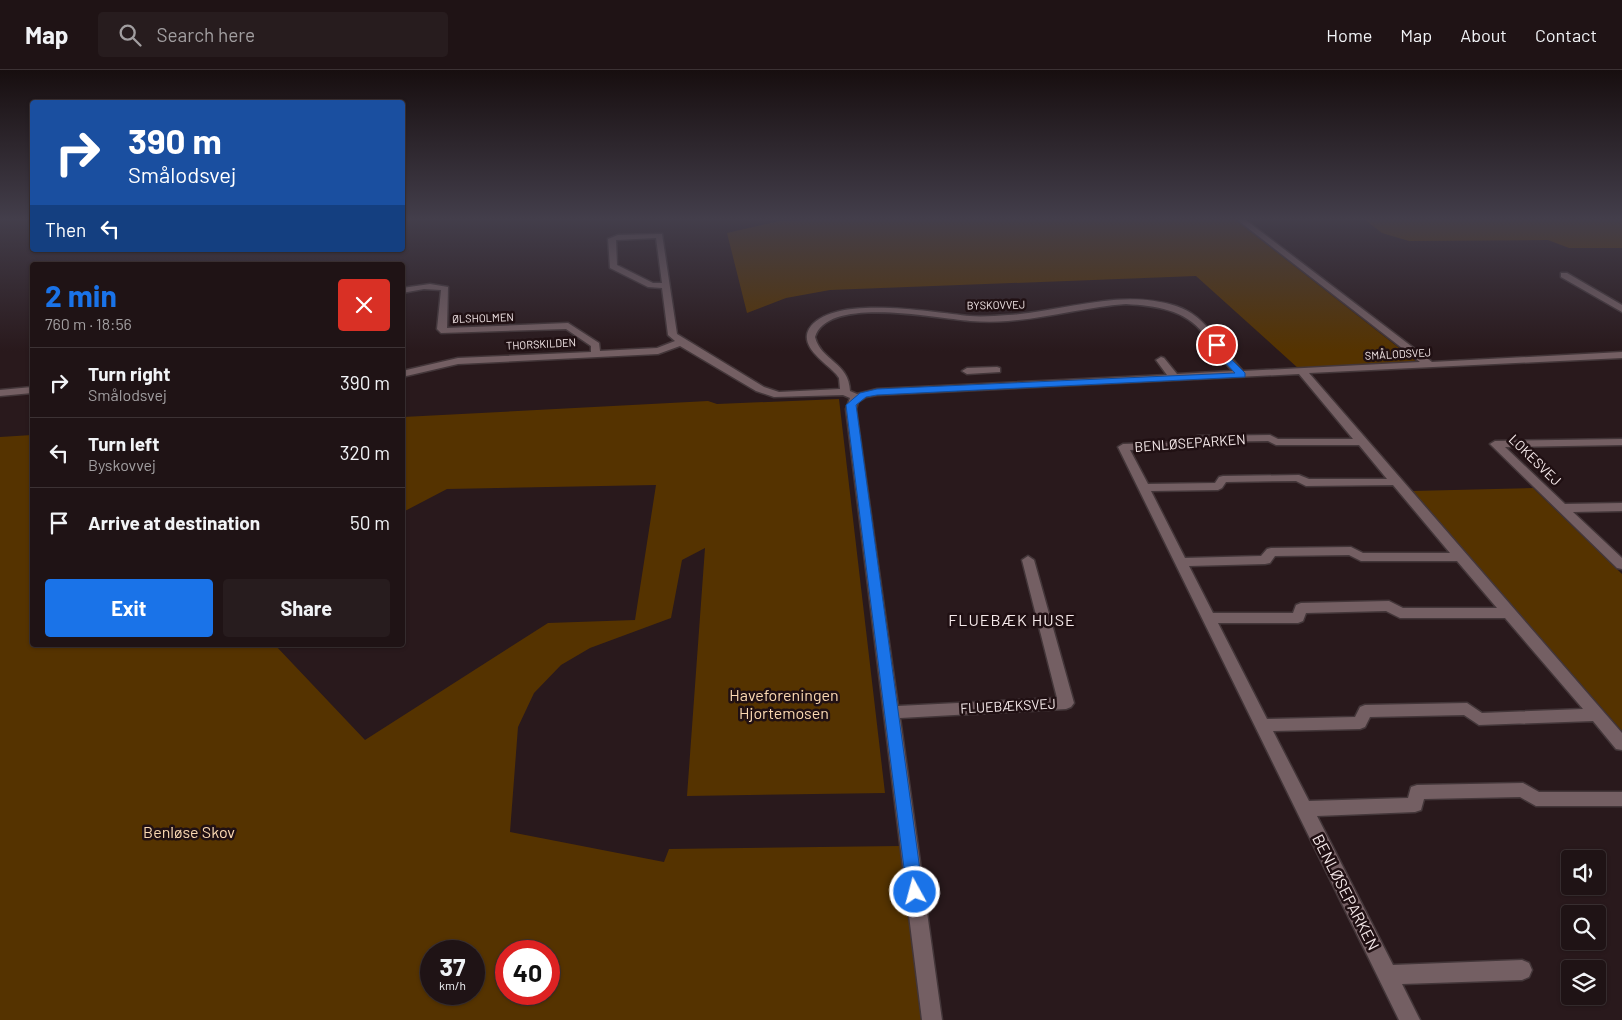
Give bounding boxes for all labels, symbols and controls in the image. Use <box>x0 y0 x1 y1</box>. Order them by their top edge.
search box <box>98 12 448 57</box>
text: Map <box>25 20 68 49</box>
icon: search <box>116 21 144 49</box>
text: Search here <box>156 23 255 46</box>
text: Home <box>1326 24 1372 46</box>
text: Map <box>1400 24 1432 46</box>
text: About <box>1460 24 1507 46</box>
text: Contact <box>1535 24 1597 46</box>
text: 390 m <box>128 119 222 161</box>
icon: right <box>45 120 110 185</box>
text: Smålodsvej <box>128 161 236 187</box>
icon: left <box>96 215 124 243</box>
text: Then <box>45 218 86 241</box>
text: 2 min <box>45 277 117 313</box>
button: close <box>338 279 390 331</box>
street label: BYSKOVVEJ <box>967 297 1025 312</box>
street label: ØLSHOLMEN <box>452 310 514 325</box>
text: 760 m · 18:56 <box>45 314 132 333</box>
pin <box>1196 324 1238 366</box>
icon: arrive <box>1203 331 1231 359</box>
street label: THORSKILDEN <box>506 335 576 352</box>
street label: SMÅLODSVEJ <box>1364 344 1432 362</box>
text: Turn right <box>88 362 170 385</box>
icon: right <box>45 369 73 397</box>
text: 390 m <box>340 371 390 394</box>
text: Smålodsvej <box>88 385 167 404</box>
street label: BENLØSEPARKEN <box>1134 430 1246 455</box>
street label: LOKESVEJ <box>1506 430 1565 489</box>
text: Turn left <box>88 432 159 455</box>
icon: left <box>45 439 73 467</box>
text: 320 m <box>340 441 390 464</box>
text: Byskovvej <box>88 455 156 474</box>
icon: arrive <box>45 509 73 537</box>
text: Arrive at destination <box>88 511 260 534</box>
text: 50 m <box>350 511 390 534</box>
button: Exit <box>45 579 213 637</box>
button: Share <box>223 579 390 637</box>
district label: FLUEBÆK HUSE <box>948 610 1076 629</box>
park label: Haveforeningen Hjortemosen <box>729 685 839 722</box>
street label: FLUEBÆKSVEJ <box>960 695 1056 716</box>
park label: Benløse Skov <box>143 822 235 841</box>
street label: BENLØSEPARKEN <box>1309 831 1384 953</box>
map controls <box>1561 850 1606 1005</box>
button: sound <box>1561 850 1606 895</box>
position arrow <box>888 865 940 917</box>
button: search <box>1561 905 1606 950</box>
speed limit sign: 40 <box>495 940 560 1005</box>
text: 37 <box>440 951 465 981</box>
button: layers <box>1561 960 1606 1005</box>
text: km/h <box>439 978 466 992</box>

